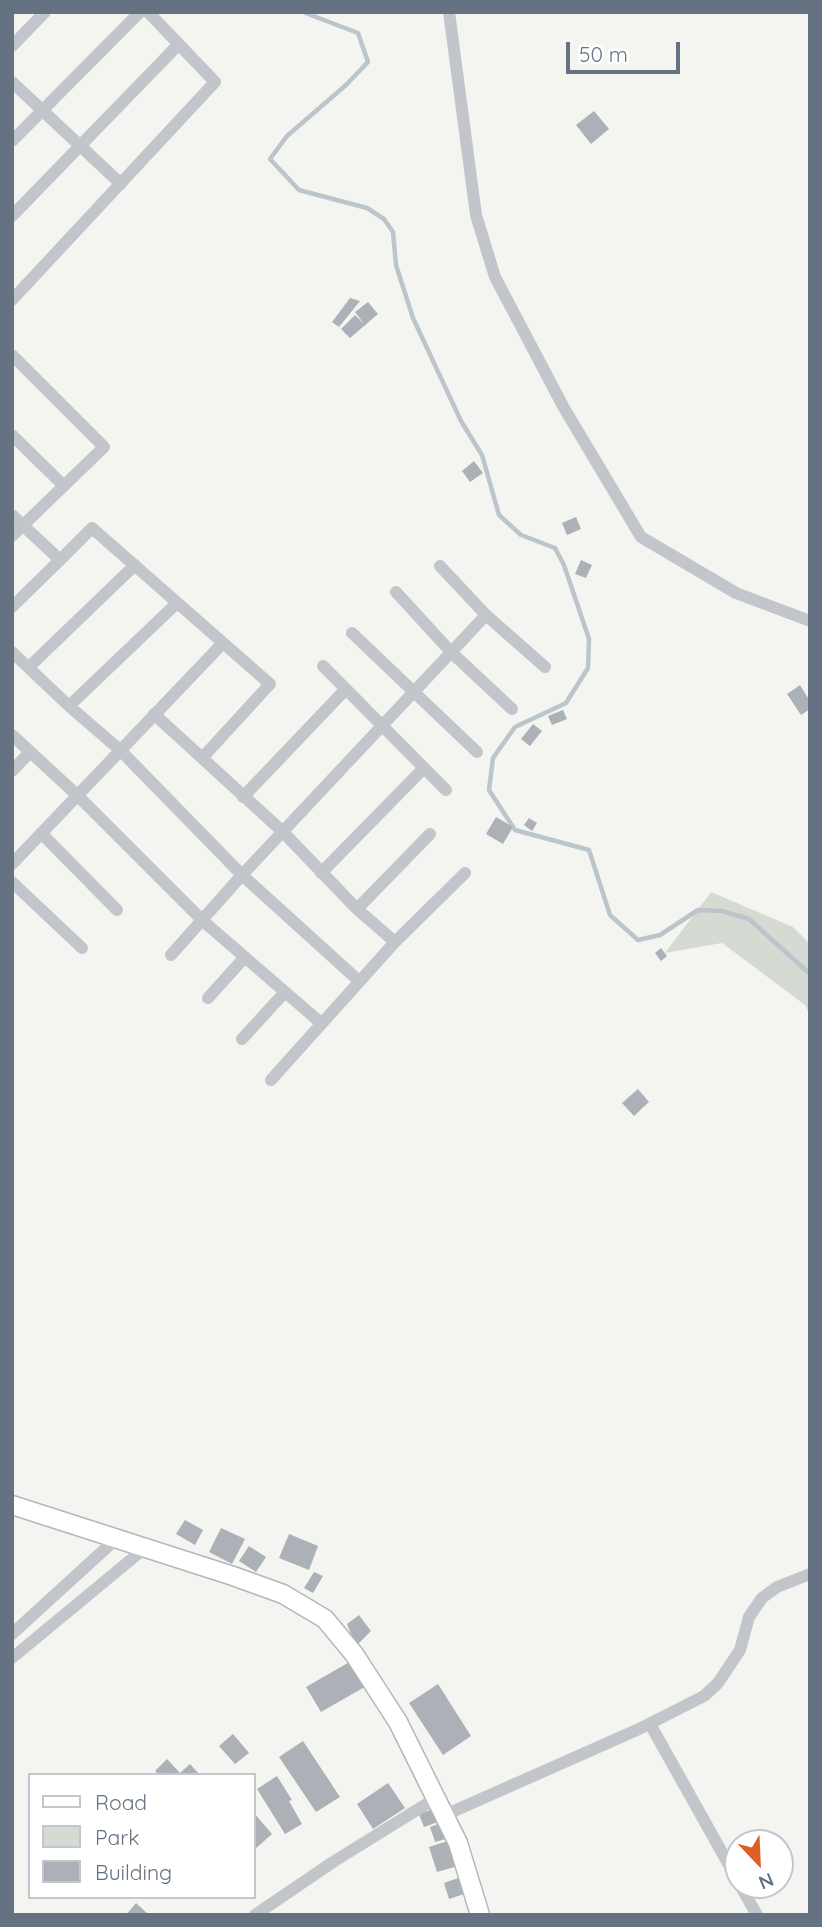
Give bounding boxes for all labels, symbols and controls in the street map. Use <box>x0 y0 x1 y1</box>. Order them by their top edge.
scale bar <box>570 28 684 72</box>
text: 50 m <box>579 41 628 67</box>
legend <box>28 1773 256 1899</box>
text: Road <box>95 1789 147 1815</box>
text: Park <box>95 1824 139 1850</box>
north arrow <box>724 1829 794 1899</box>
text: Building <box>95 1859 172 1885</box>
text: N <box>755 1868 778 1895</box>

